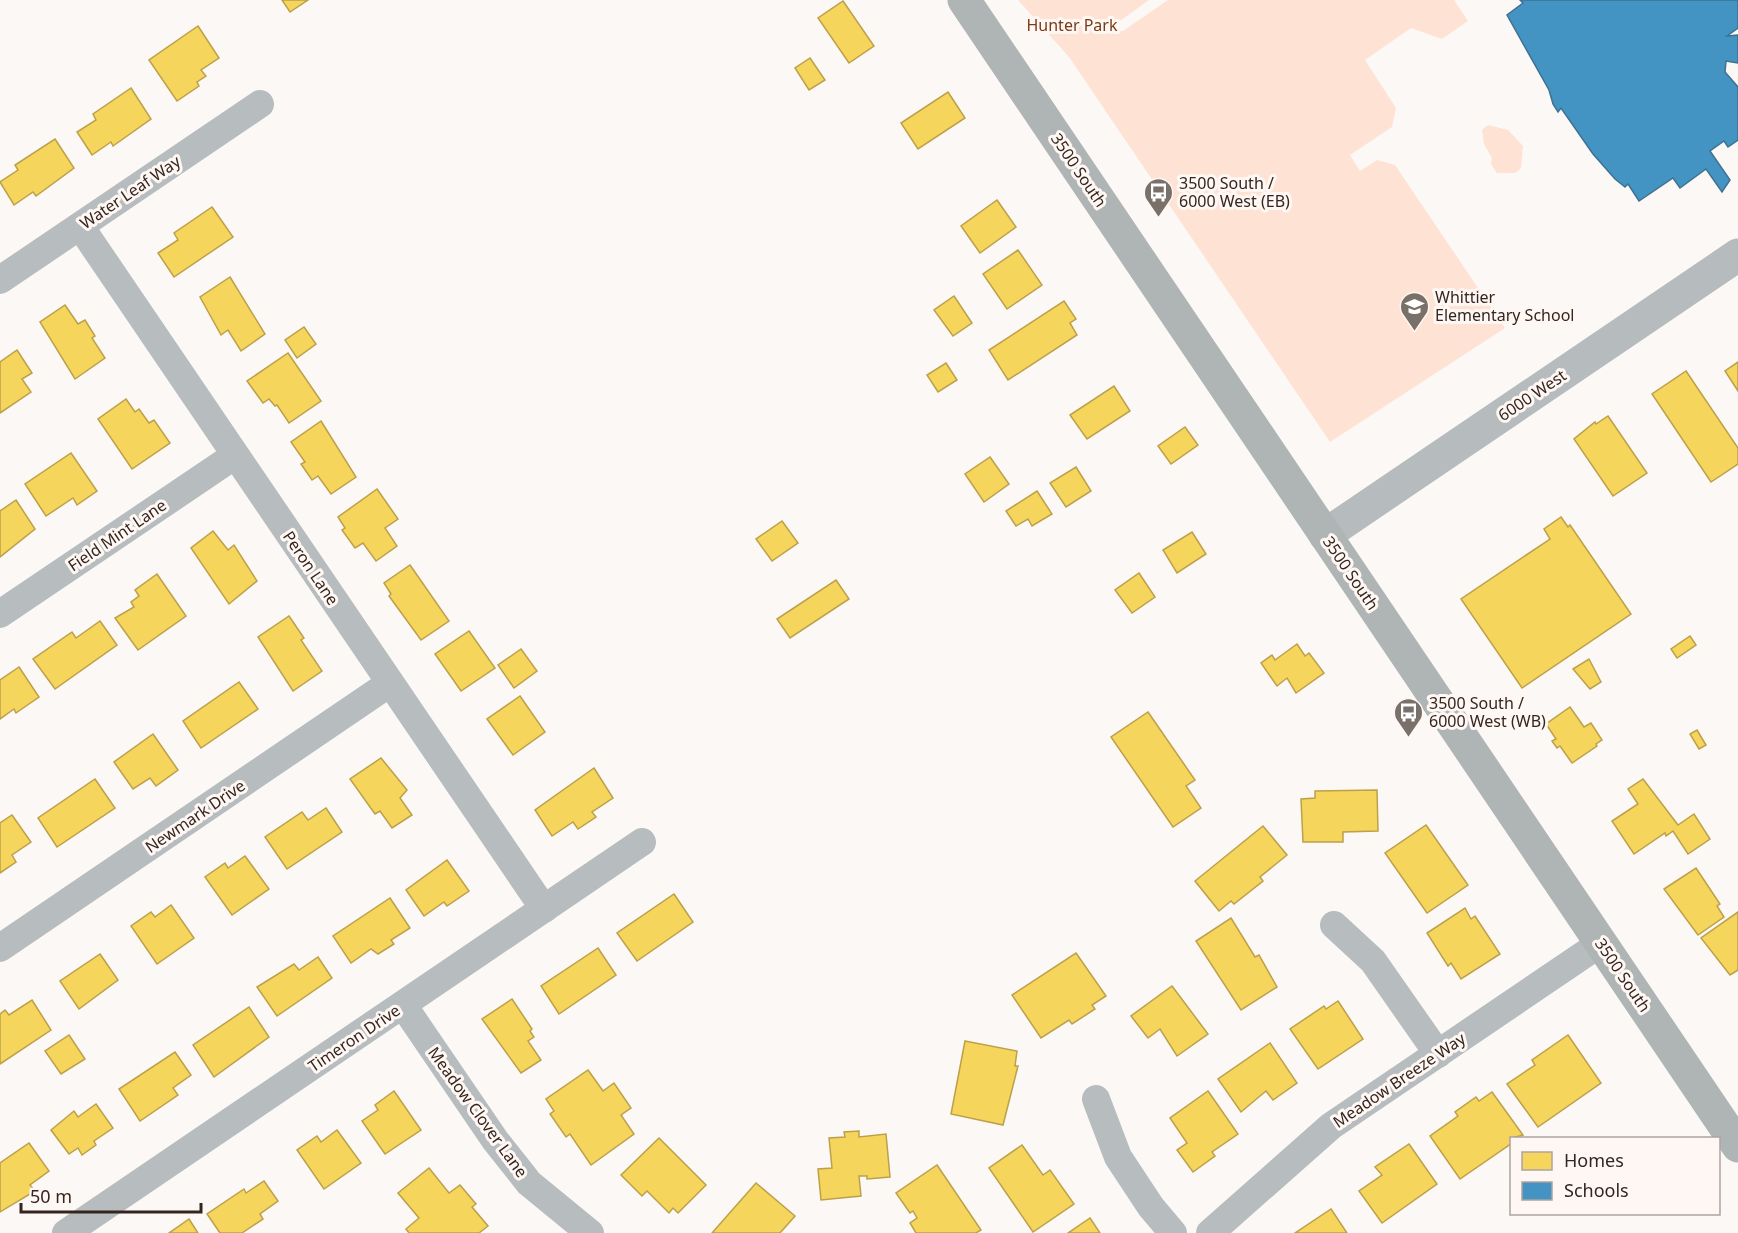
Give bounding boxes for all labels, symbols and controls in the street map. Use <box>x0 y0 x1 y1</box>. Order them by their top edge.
park label: Hunter Park <box>1026 14 1118 36</box>
street label: 3500 South <box>1046 129 1112 211</box>
street label: Water Leaf Way <box>75 150 185 234</box>
place label: 3500 South / 6000 West (EB) <box>1179 172 1290 212</box>
bus stop icon: 3500 South / 6000 West (EB) <box>1142 176 1174 218</box>
place label: Whittier Elementary School <box>1435 286 1574 326</box>
school or university icon: Whittier Elementary School <box>1398 290 1430 332</box>
street label: 6000 West <box>1494 364 1571 426</box>
street label: Field Mint Lane <box>63 494 171 576</box>
street label: Peron Lane <box>278 527 344 609</box>
street label: 3500 South <box>1318 532 1384 614</box>
place label: 3500 South / 6000 West (WB) <box>1429 692 1546 732</box>
bus stop icon: 3500 South / 6000 West (WB) <box>1392 696 1424 738</box>
street label: Newmark Drive <box>141 774 249 858</box>
street label: 3500 South <box>1590 934 1656 1016</box>
street label: Timeron Drive <box>304 999 404 1077</box>
street label: Meadow Breeze Way <box>1328 1027 1470 1133</box>
street label: Meadow Clover Lane <box>423 1042 533 1182</box>
legend <box>1510 1137 1720 1215</box>
text: Homes <box>1564 1148 1624 1172</box>
scale bar <box>21 1176 201 1214</box>
text: Schools <box>1564 1178 1629 1202</box>
text: 50 m <box>30 1184 72 1208</box>

